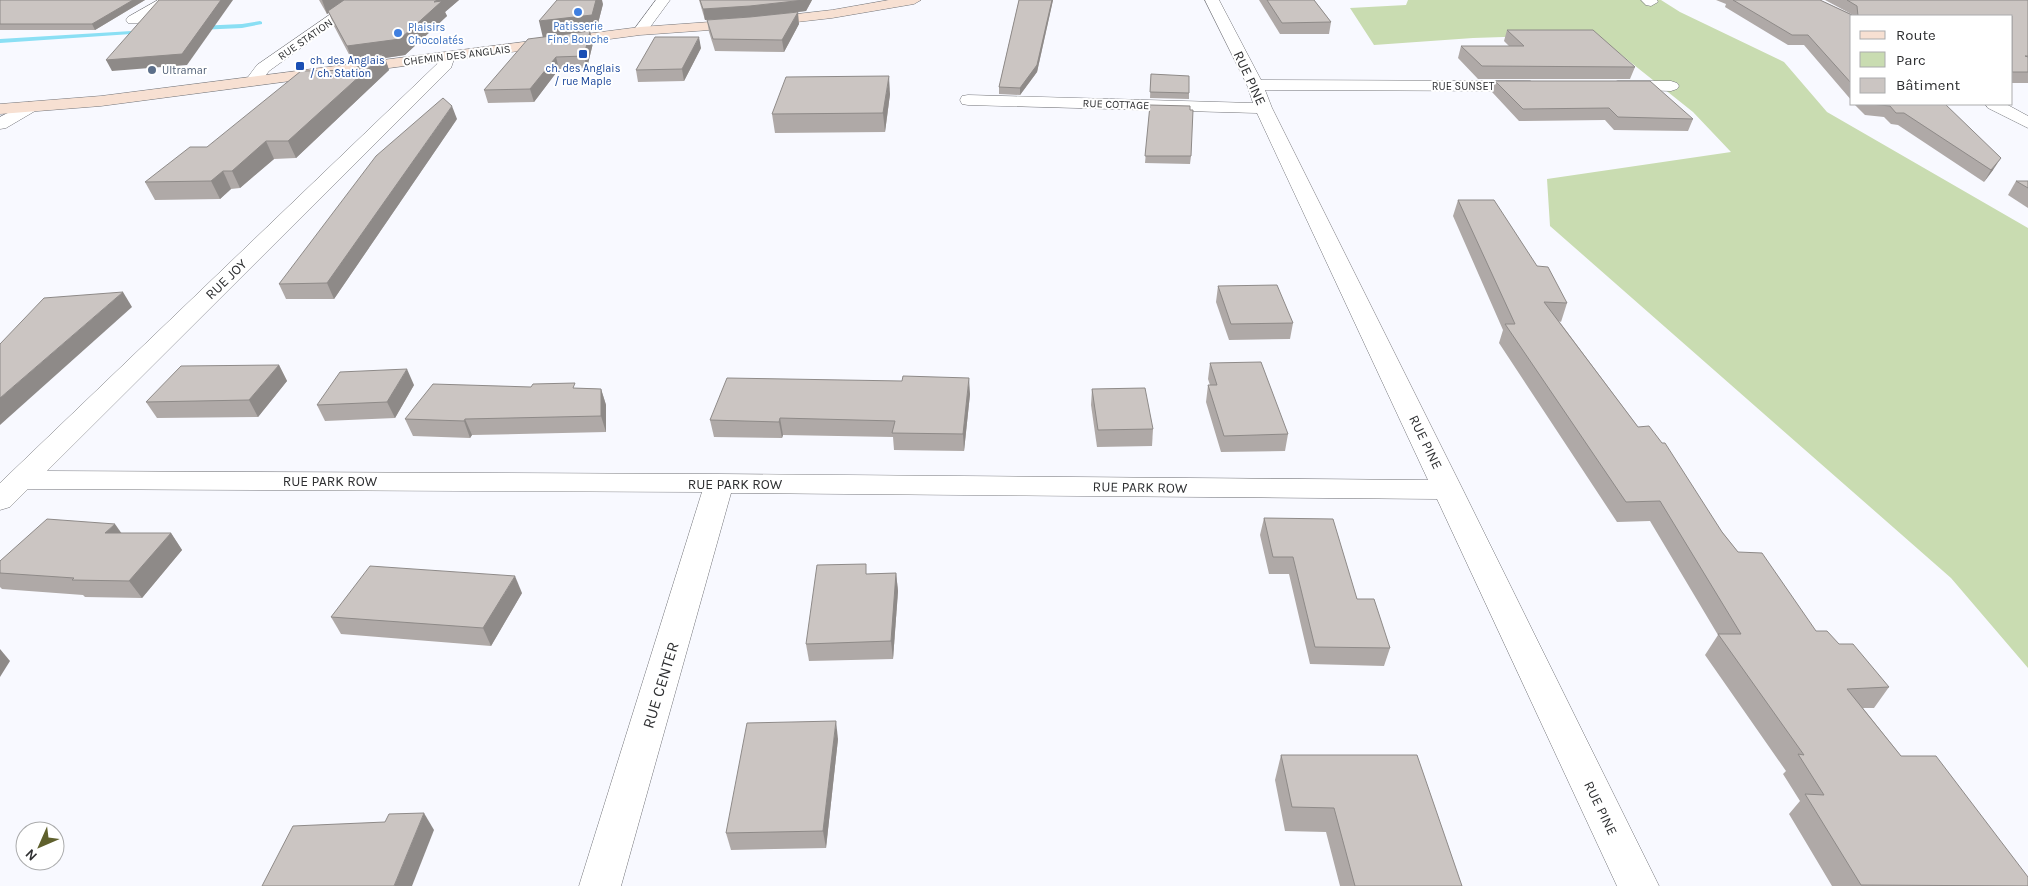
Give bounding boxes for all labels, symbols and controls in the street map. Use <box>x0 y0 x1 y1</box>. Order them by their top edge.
marker: Patisserie Fine Bouche <box>572 6 584 18</box>
legend <box>1850 15 2013 105</box>
street label: RUE STATION <box>276 16 335 63</box>
place label: Patisserie Fine Bouche <box>547 20 609 46</box>
place label: Plaisirs Chocolatés <box>408 21 464 47</box>
text: Route <box>1896 26 1936 44</box>
marker: Plaisirs Chocolatés <box>392 27 404 39</box>
street label: CHEMIN DES ANGLAIS <box>403 42 511 69</box>
marker: ch. des Anglais / rue Maple <box>577 48 589 60</box>
street label: RUE PINE <box>1230 48 1270 108</box>
text: Parc <box>1896 51 1926 69</box>
place label: ch. des Anglais / ch. Station <box>310 54 385 80</box>
marker: ch. des Anglais / ch. Station <box>294 60 306 72</box>
place label: ch. des Anglais / rue Maple <box>546 62 621 88</box>
marker: Ultramar <box>146 64 158 76</box>
place label: Ultramar <box>162 64 207 77</box>
text: Bâtiment <box>1896 76 1960 94</box>
street label: RUE SUNSET <box>1432 80 1495 93</box>
street label: RUE COTTAGE <box>1082 97 1150 112</box>
street label: RUE JOY <box>202 255 251 303</box>
street label: RUE PINE <box>1405 412 1446 472</box>
street label: RUE PARK ROW <box>283 473 378 490</box>
street label: RUE PARK ROW <box>688 476 783 493</box>
street label: RUE PARK ROW <box>1092 478 1188 497</box>
street label: RUE CENTER <box>638 640 683 731</box>
street label: RUE PINE <box>1580 778 1621 838</box>
north arrow <box>15 821 65 871</box>
text: N <box>22 845 41 864</box>

